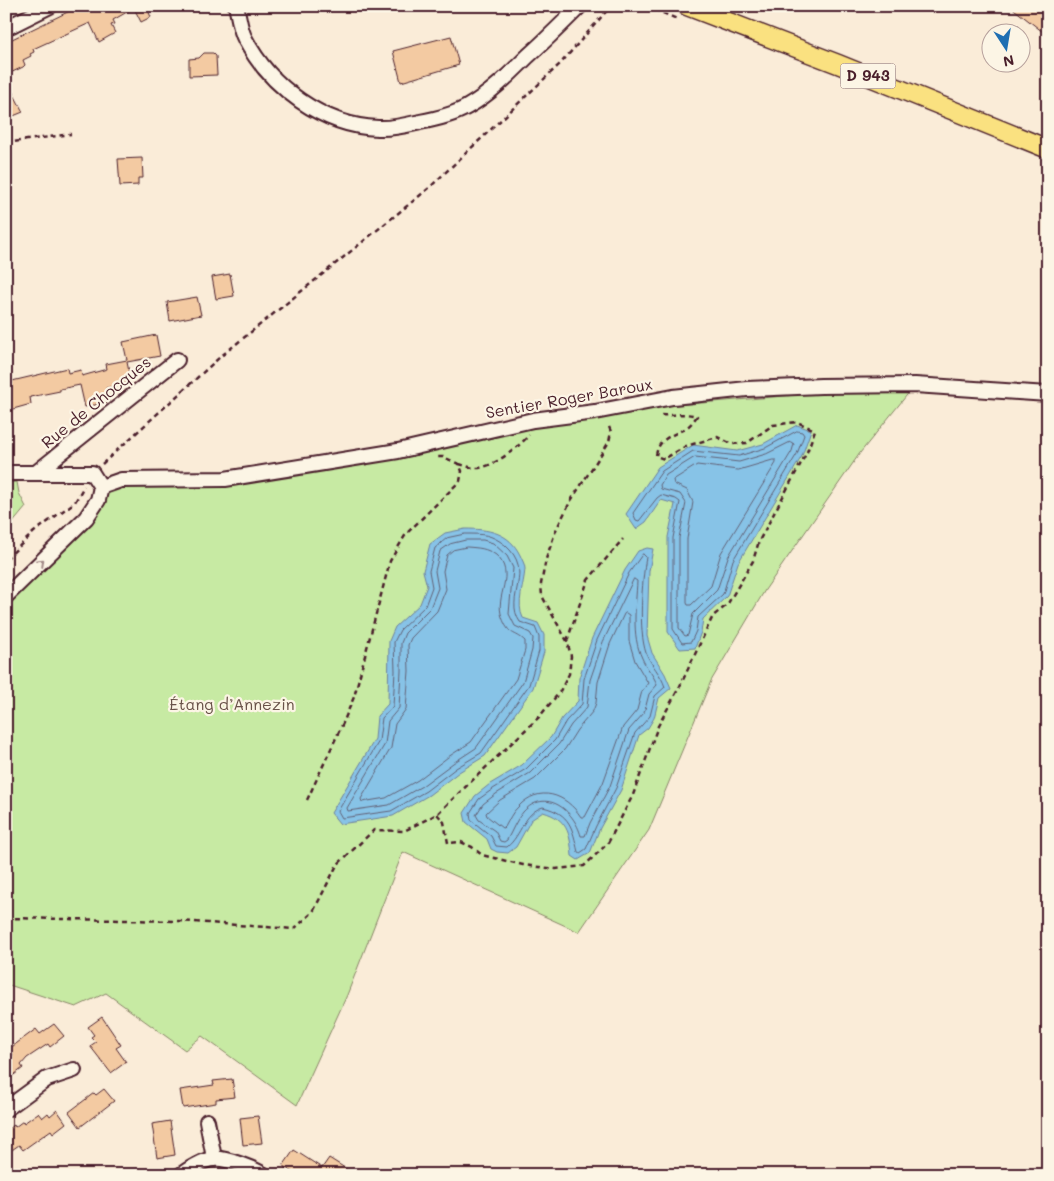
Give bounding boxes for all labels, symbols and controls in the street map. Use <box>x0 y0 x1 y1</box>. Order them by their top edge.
north arrow <box>982 22 1032 72</box>
text: N <box>1002 51 1016 72</box>
road number: D 943 <box>840 64 896 88</box>
street label: Rue de Chocques <box>37 351 155 452</box>
street label: Sentier Roger Baroux <box>484 372 654 423</box>
one-way arrow <box>36 559 45 568</box>
park label: Étang d’Annezin <box>169 693 295 714</box>

